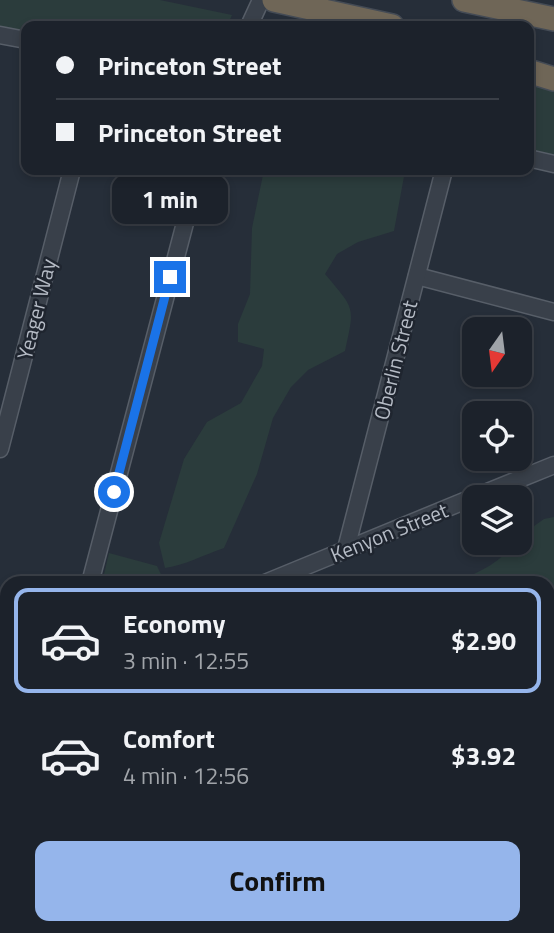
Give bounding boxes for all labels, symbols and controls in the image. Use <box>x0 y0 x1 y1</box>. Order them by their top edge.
text: Princeton Street <box>98 46 281 85</box>
text: Princeton Street <box>98 113 281 152</box>
callout: 1 min <box>112 176 228 224</box>
text: 1 min <box>142 182 198 217</box>
street label: Yeager Way <box>8 255 64 363</box>
route end <box>154 261 186 293</box>
street label: Oberlin Street <box>365 296 425 423</box>
north arrow <box>462 317 532 387</box>
map controls <box>462 317 532 555</box>
button: locate <box>462 401 532 471</box>
route start <box>98 476 130 508</box>
button: layers <box>462 485 532 555</box>
street label: Kenyon Street <box>325 494 453 570</box>
text: Economy <box>123 604 225 643</box>
icon: car <box>39 609 102 672</box>
text: $2.90 <box>451 621 516 660</box>
text: 3 min · 12:55 <box>123 643 249 678</box>
text: Comfort <box>123 719 215 758</box>
icon: car <box>39 724 102 787</box>
text: $3.92 <box>451 736 516 775</box>
text: 4 min · 12:56 <box>123 758 249 793</box>
button: Confirm <box>35 841 520 921</box>

